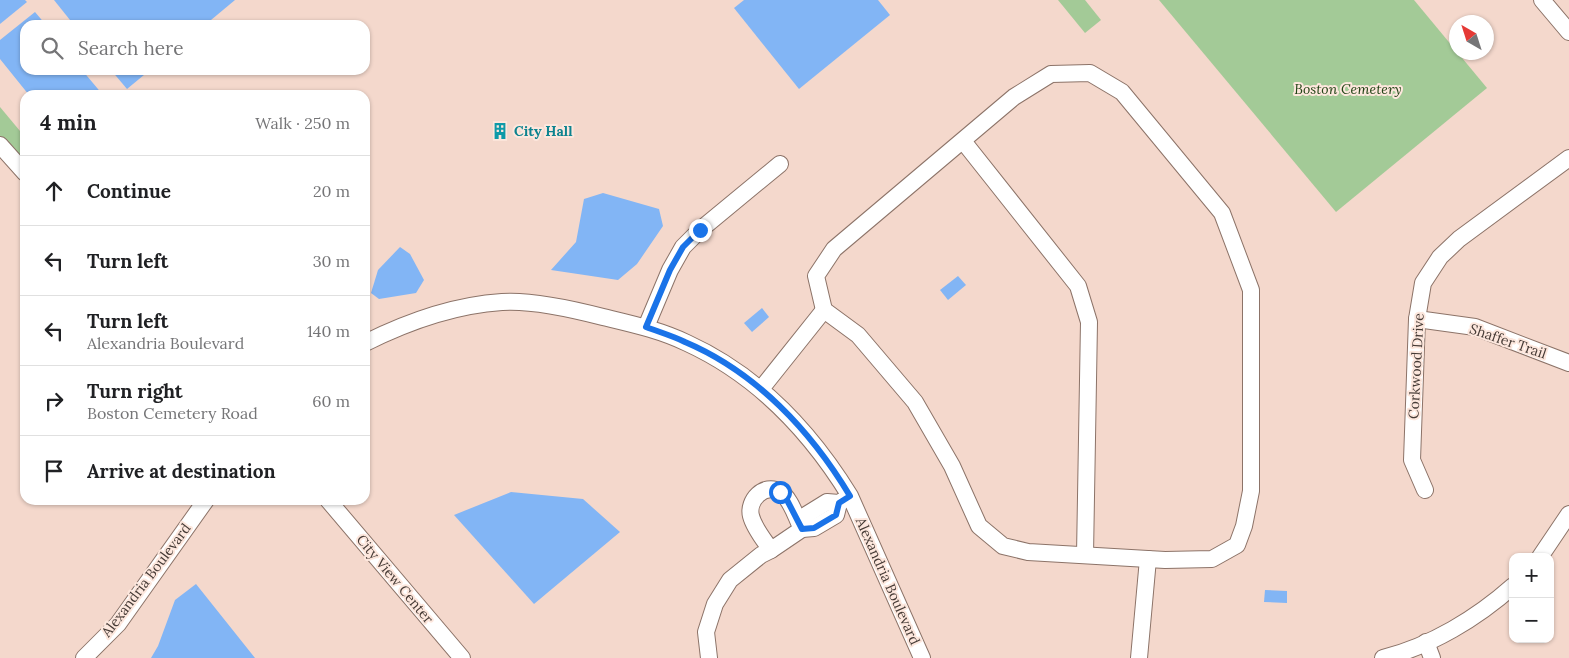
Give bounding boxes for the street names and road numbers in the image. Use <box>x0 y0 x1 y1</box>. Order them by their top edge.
street label: Corkwood Drive <box>1404 312 1428 419</box>
street label: Shaffer Trail <box>1467 319 1549 363</box>
street label: Alexandria Boulevard <box>851 514 924 648</box>
street label: Alexandria Boulevard <box>97 520 195 641</box>
street label: City View Center <box>353 531 437 627</box>

